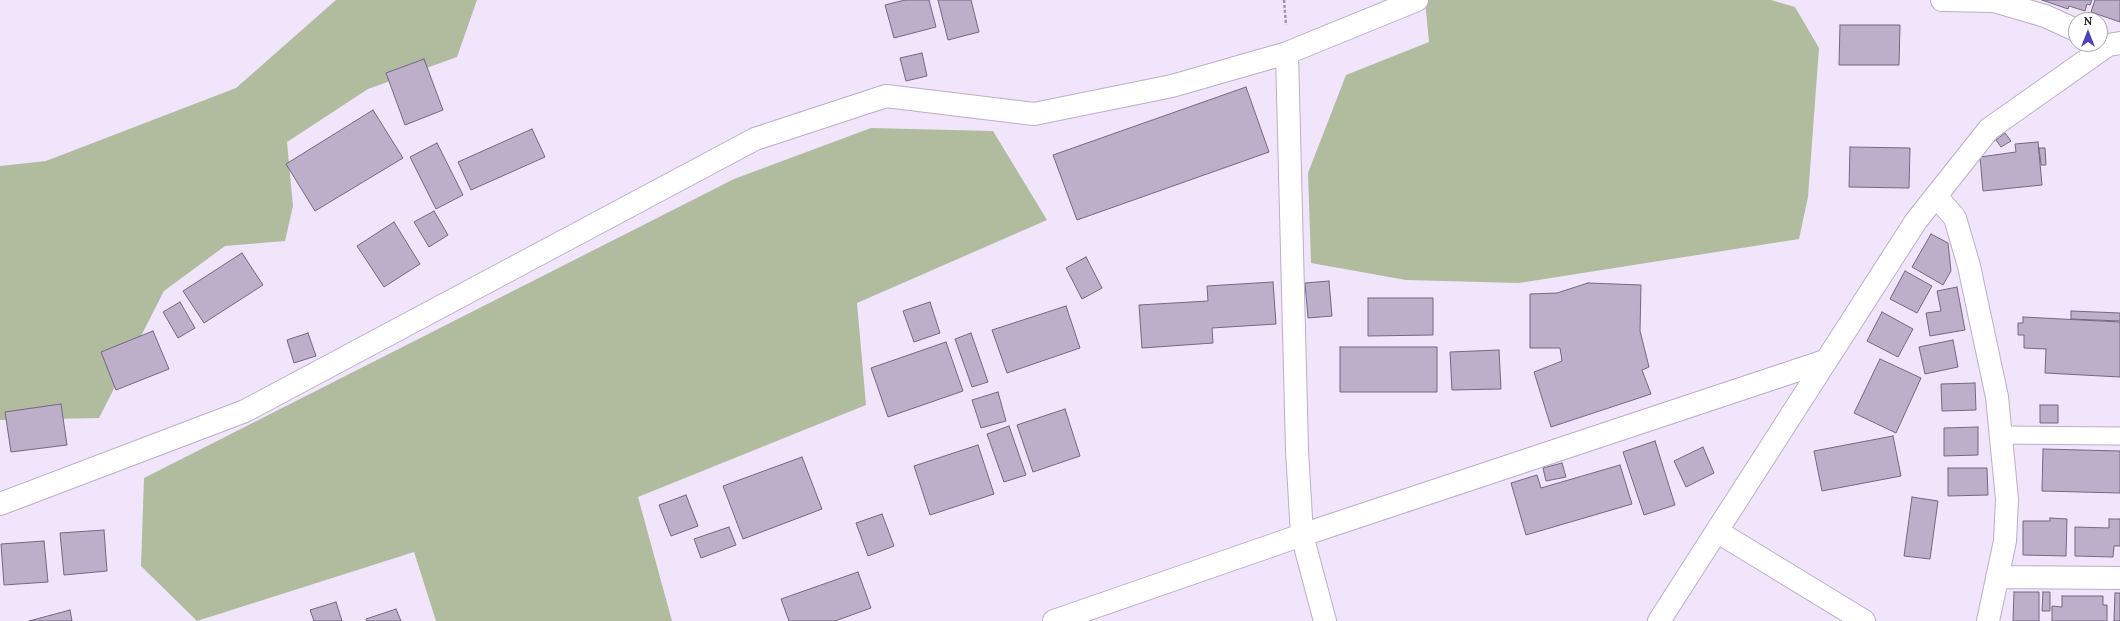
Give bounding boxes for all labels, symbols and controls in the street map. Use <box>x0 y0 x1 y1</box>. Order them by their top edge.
north arrow <box>2068 12 2108 52</box>
text: N <box>2084 14 2092 28</box>

